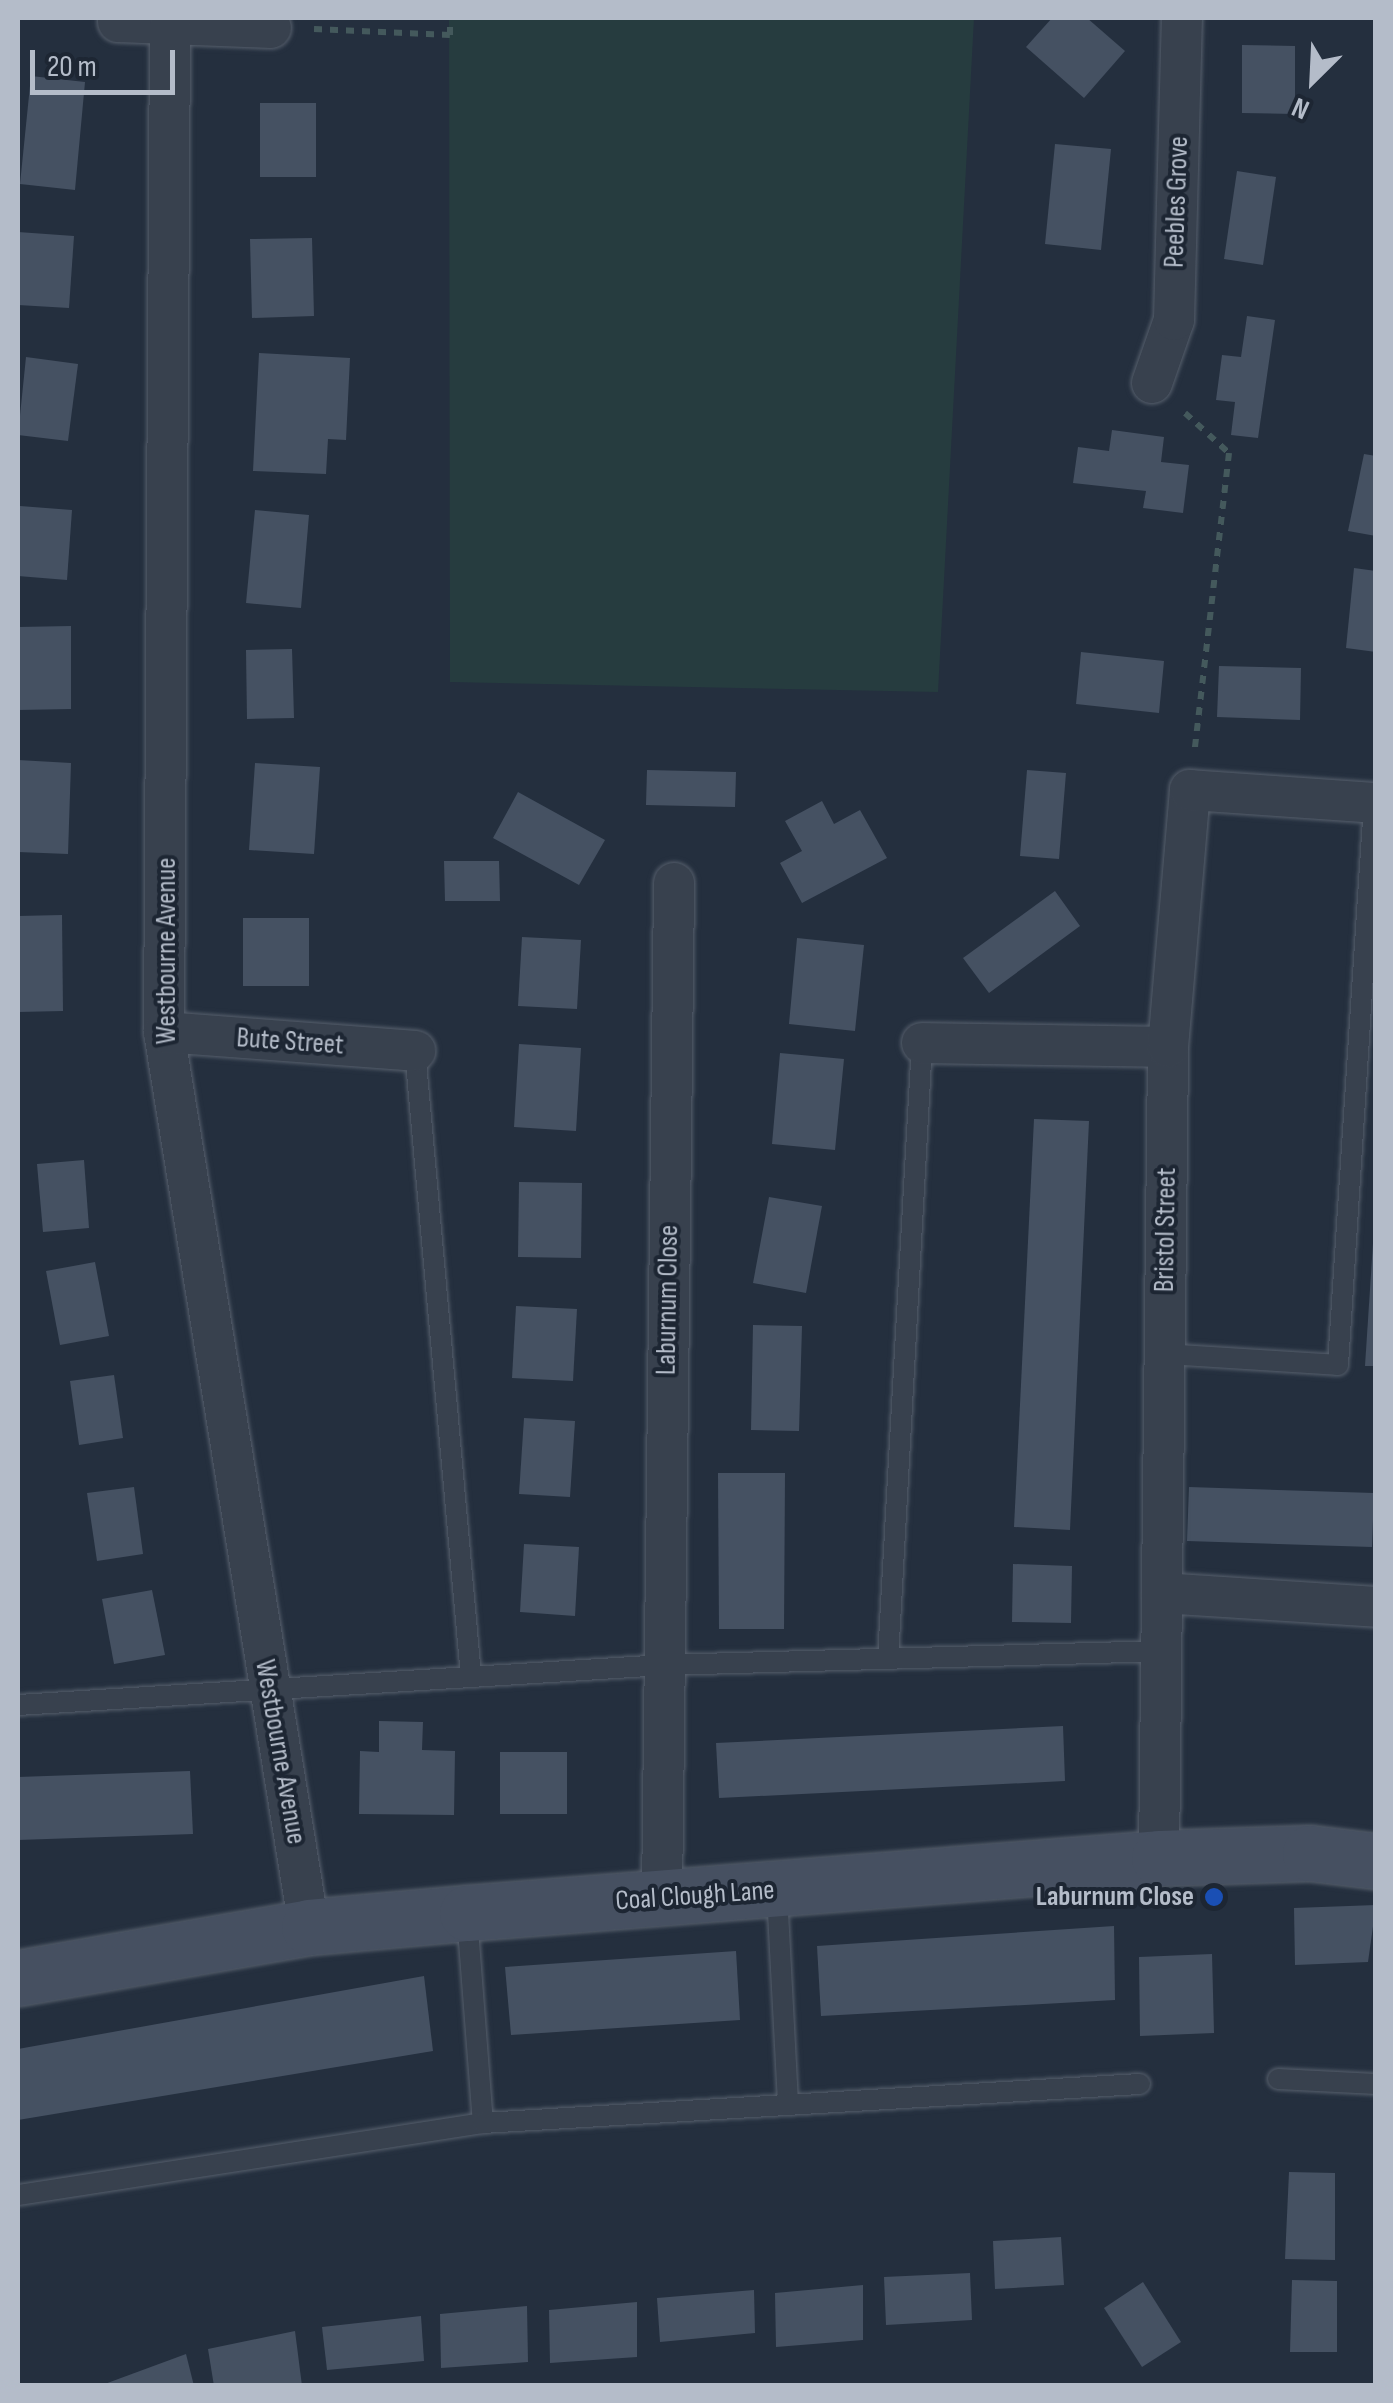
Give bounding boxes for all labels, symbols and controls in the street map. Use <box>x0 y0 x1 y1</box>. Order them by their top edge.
scale bar <box>35 30 180 92</box>
north arrow <box>1263 30 1363 130</box>
text: 20 m <box>47 49 97 85</box>
text: N <box>1287 90 1314 126</box>
street label: Peebles Grove <box>1158 136 1196 268</box>
street label: Westbourne Avenue <box>150 858 184 1044</box>
street label: Bute Street <box>235 1021 345 1063</box>
street label: Bristol Street <box>1148 1168 1184 1292</box>
street label: Laburnum Close <box>650 1225 686 1375</box>
street label: Westbourne Avenue <box>247 1657 313 1847</box>
street label: Coal Clough Lane <box>614 1874 776 1918</box>
place label: Laburnum Close <box>1036 1880 1194 1914</box>
marker: Laburnum Close <box>1203 1886 1225 1908</box>

